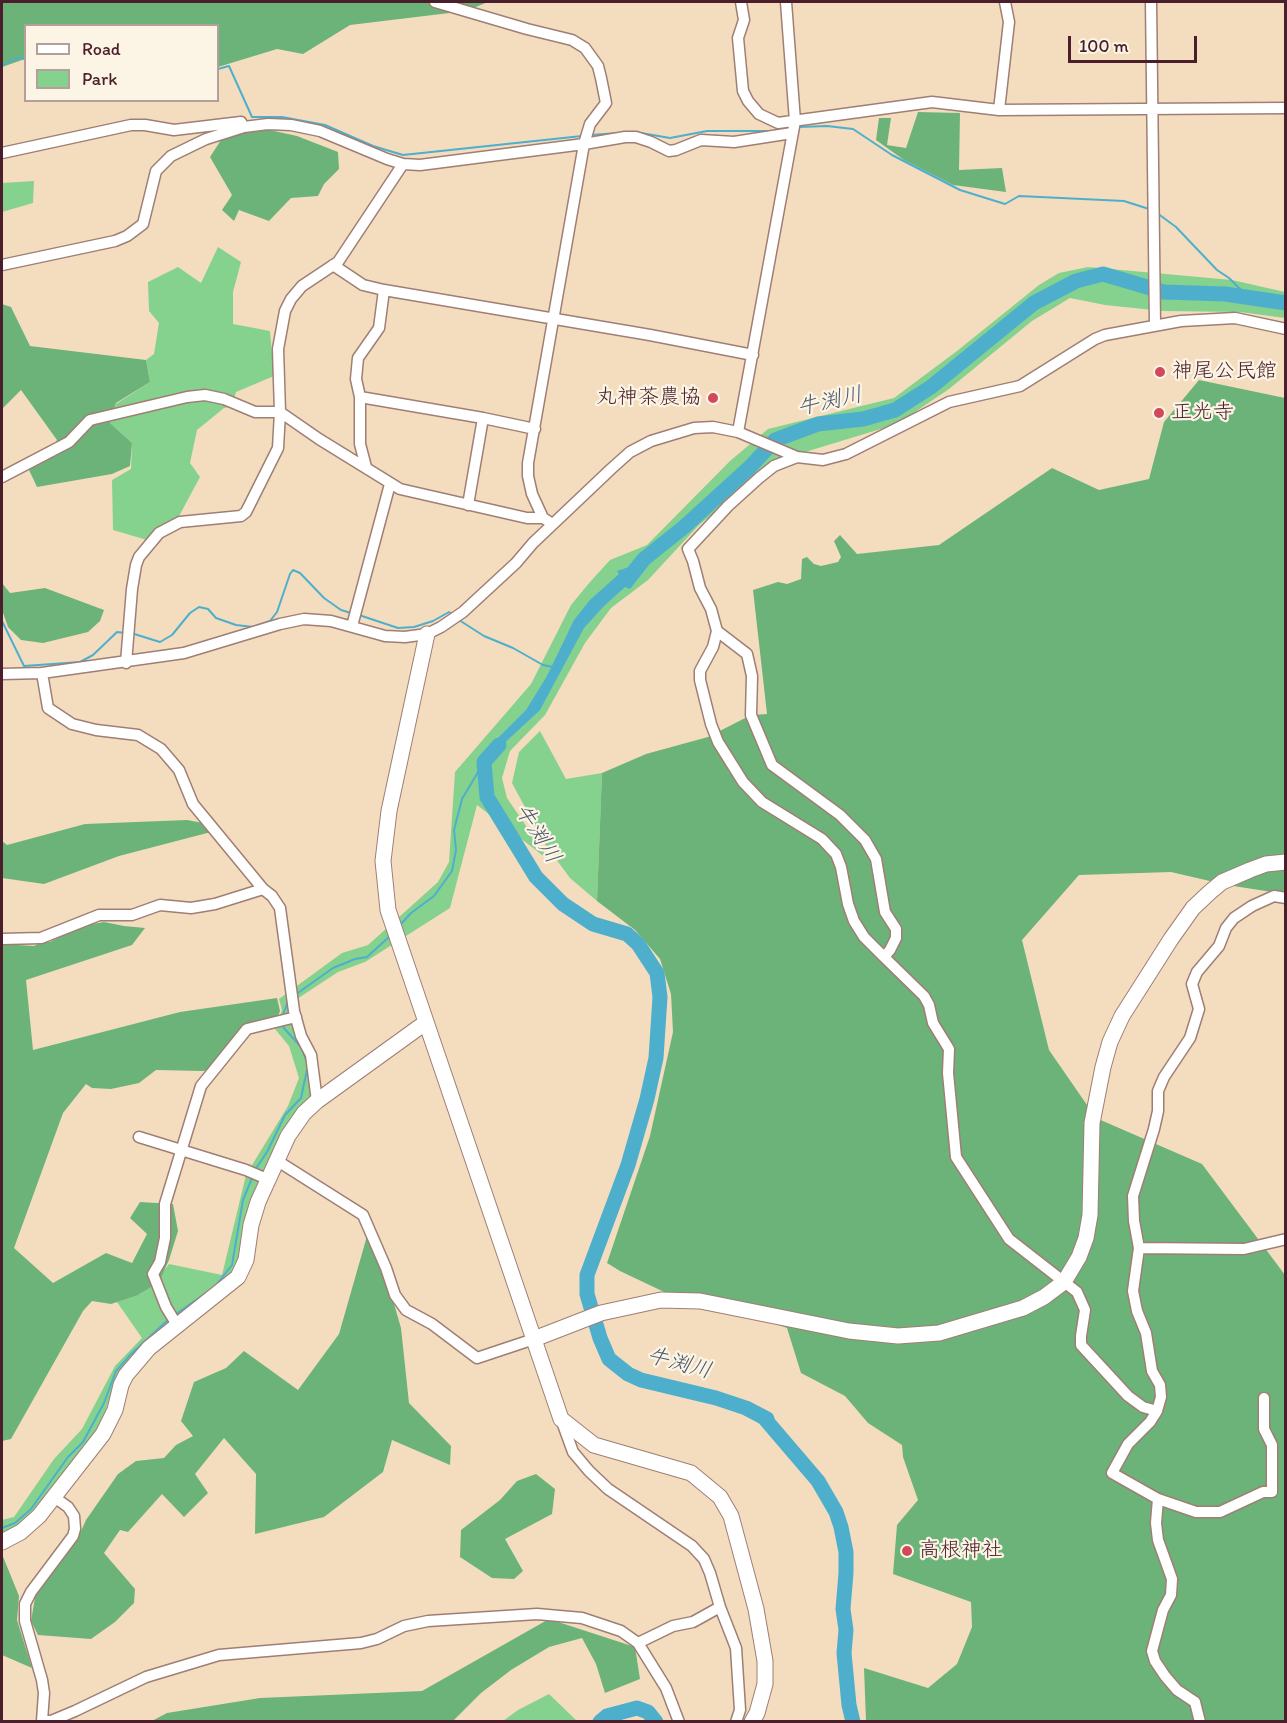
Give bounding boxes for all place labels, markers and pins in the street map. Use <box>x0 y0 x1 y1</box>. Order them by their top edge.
place label: 神尾公民館 <box>1172 359 1277 385</box>
marker: 神尾公民館 <box>1153 365 1167 379</box>
place label: 丸神茶農協 <box>596 385 701 411</box>
marker: 丸神茶農協 <box>706 391 720 405</box>
place label: 正光寺 <box>1171 400 1234 426</box>
marker: 正光寺 <box>1152 406 1166 420</box>
place label: 高根神社 <box>919 1538 1003 1564</box>
marker: 高根神社 <box>900 1544 914 1558</box>

